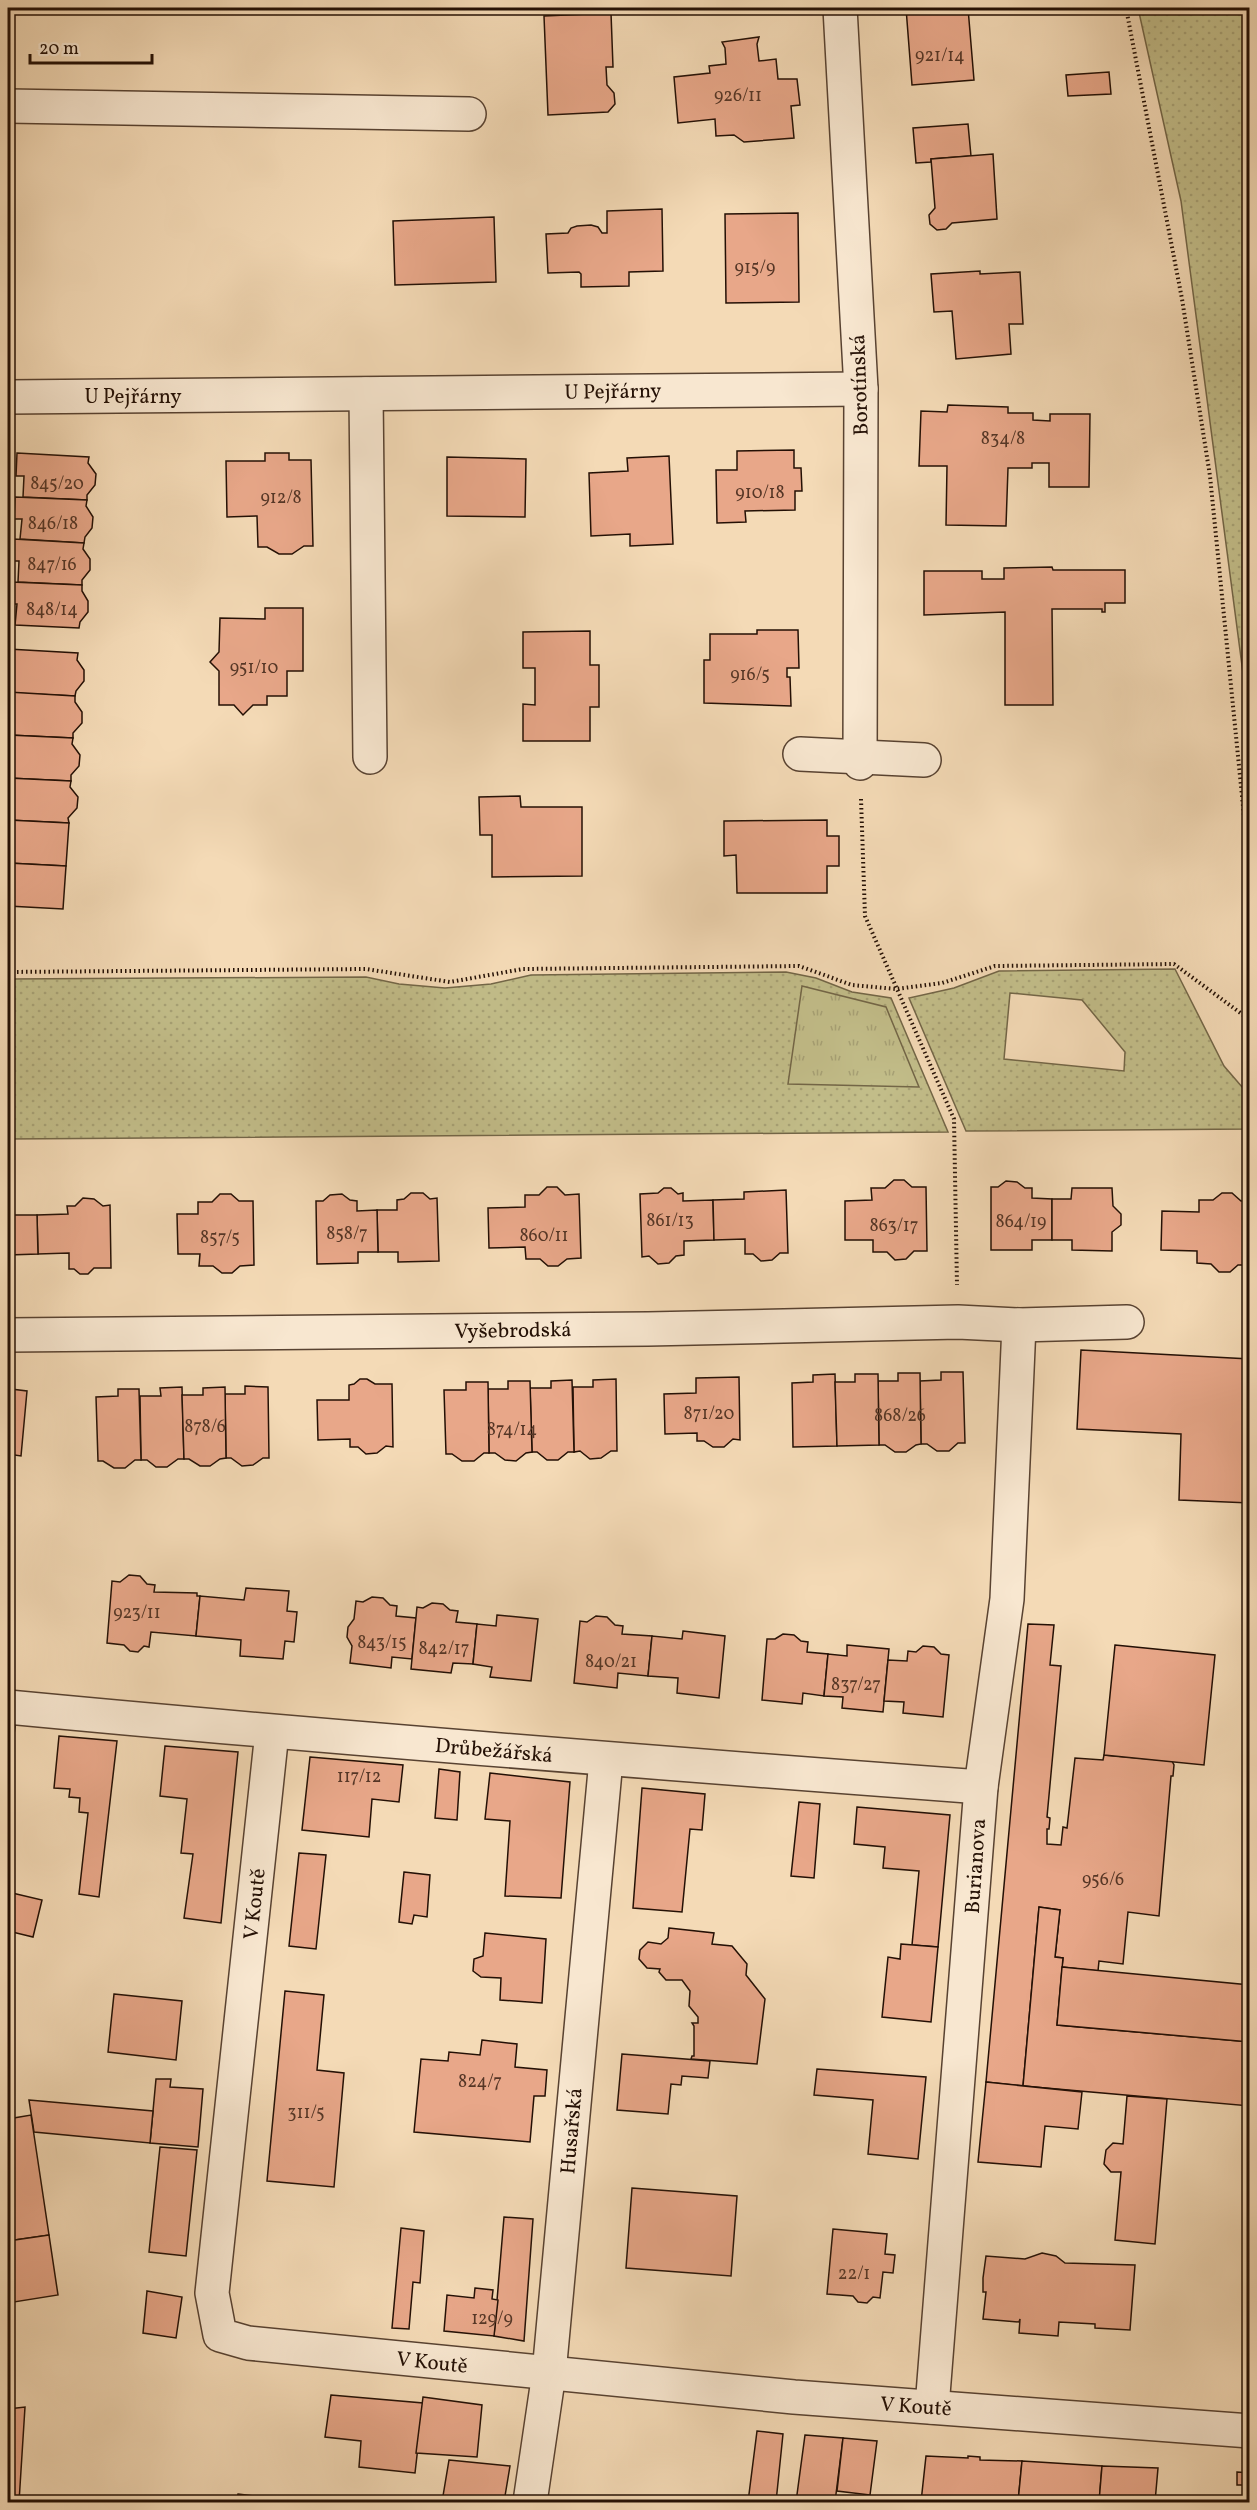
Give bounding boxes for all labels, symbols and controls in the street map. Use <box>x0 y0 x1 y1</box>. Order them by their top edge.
scale bar <box>30 27 152 65</box>
text: 20 m <box>39 37 79 62</box>
house number: 921/14 <box>915 44 965 69</box>
house number: 926/11 <box>714 84 762 109</box>
house number: 915/9 <box>735 256 775 281</box>
street label: Borotínská <box>844 334 877 436</box>
street label: U Pejřárny <box>564 377 662 408</box>
street label: U Pejřárny <box>84 383 182 412</box>
house number: 834/8 <box>981 427 1025 452</box>
house number: 845/20 <box>30 472 84 497</box>
house number: 910/18 <box>735 481 785 506</box>
house number: 912/8 <box>260 486 302 511</box>
house number: 846/18 <box>28 512 78 537</box>
house number: 847/16 <box>27 553 77 578</box>
house number: 848/14 <box>26 598 78 623</box>
house number: 951/10 <box>230 656 278 681</box>
house number: 916/5 <box>730 663 770 688</box>
house number: 861/13 <box>646 1209 694 1234</box>
house number: 864/19 <box>996 1210 1046 1235</box>
house number: 863/17 <box>870 1214 919 1239</box>
house number: 858/7 <box>326 1222 368 1247</box>
house number: 860/11 <box>519 1224 569 1249</box>
house number: 857/5 <box>200 1226 240 1251</box>
street label: Vyšebrodská <box>454 1316 572 1347</box>
house number: 871/20 <box>684 1402 735 1427</box>
house number: 868/26 <box>874 1404 926 1429</box>
house number: 878/6 <box>184 1415 226 1440</box>
house number: 874/14 <box>487 1418 537 1443</box>
house number: 923/11 <box>113 1601 161 1626</box>
house number: 843/15 <box>357 1631 407 1656</box>
house number: 842/17 <box>419 1637 469 1662</box>
house number: 840/21 <box>585 1650 637 1675</box>
house number: 837/27 <box>831 1673 881 1698</box>
street label: Drůbežářská <box>434 1732 554 1771</box>
house number: 117/12 <box>337 1765 381 1790</box>
street label: Burianova <box>959 1817 994 1915</box>
street label: V Koutě <box>237 1867 274 1941</box>
house number: 956/6 <box>1082 1868 1124 1893</box>
house number: 824/7 <box>458 2070 502 2095</box>
street label: Husařská <box>554 2087 591 2176</box>
house number: 311/5 <box>287 2101 325 2126</box>
house number: 22/1 <box>838 2262 870 2287</box>
house number: 129/9 <box>471 2307 513 2332</box>
street label: V Koutě <box>395 2345 469 2382</box>
street label: V Koutě <box>879 2391 953 2424</box>

